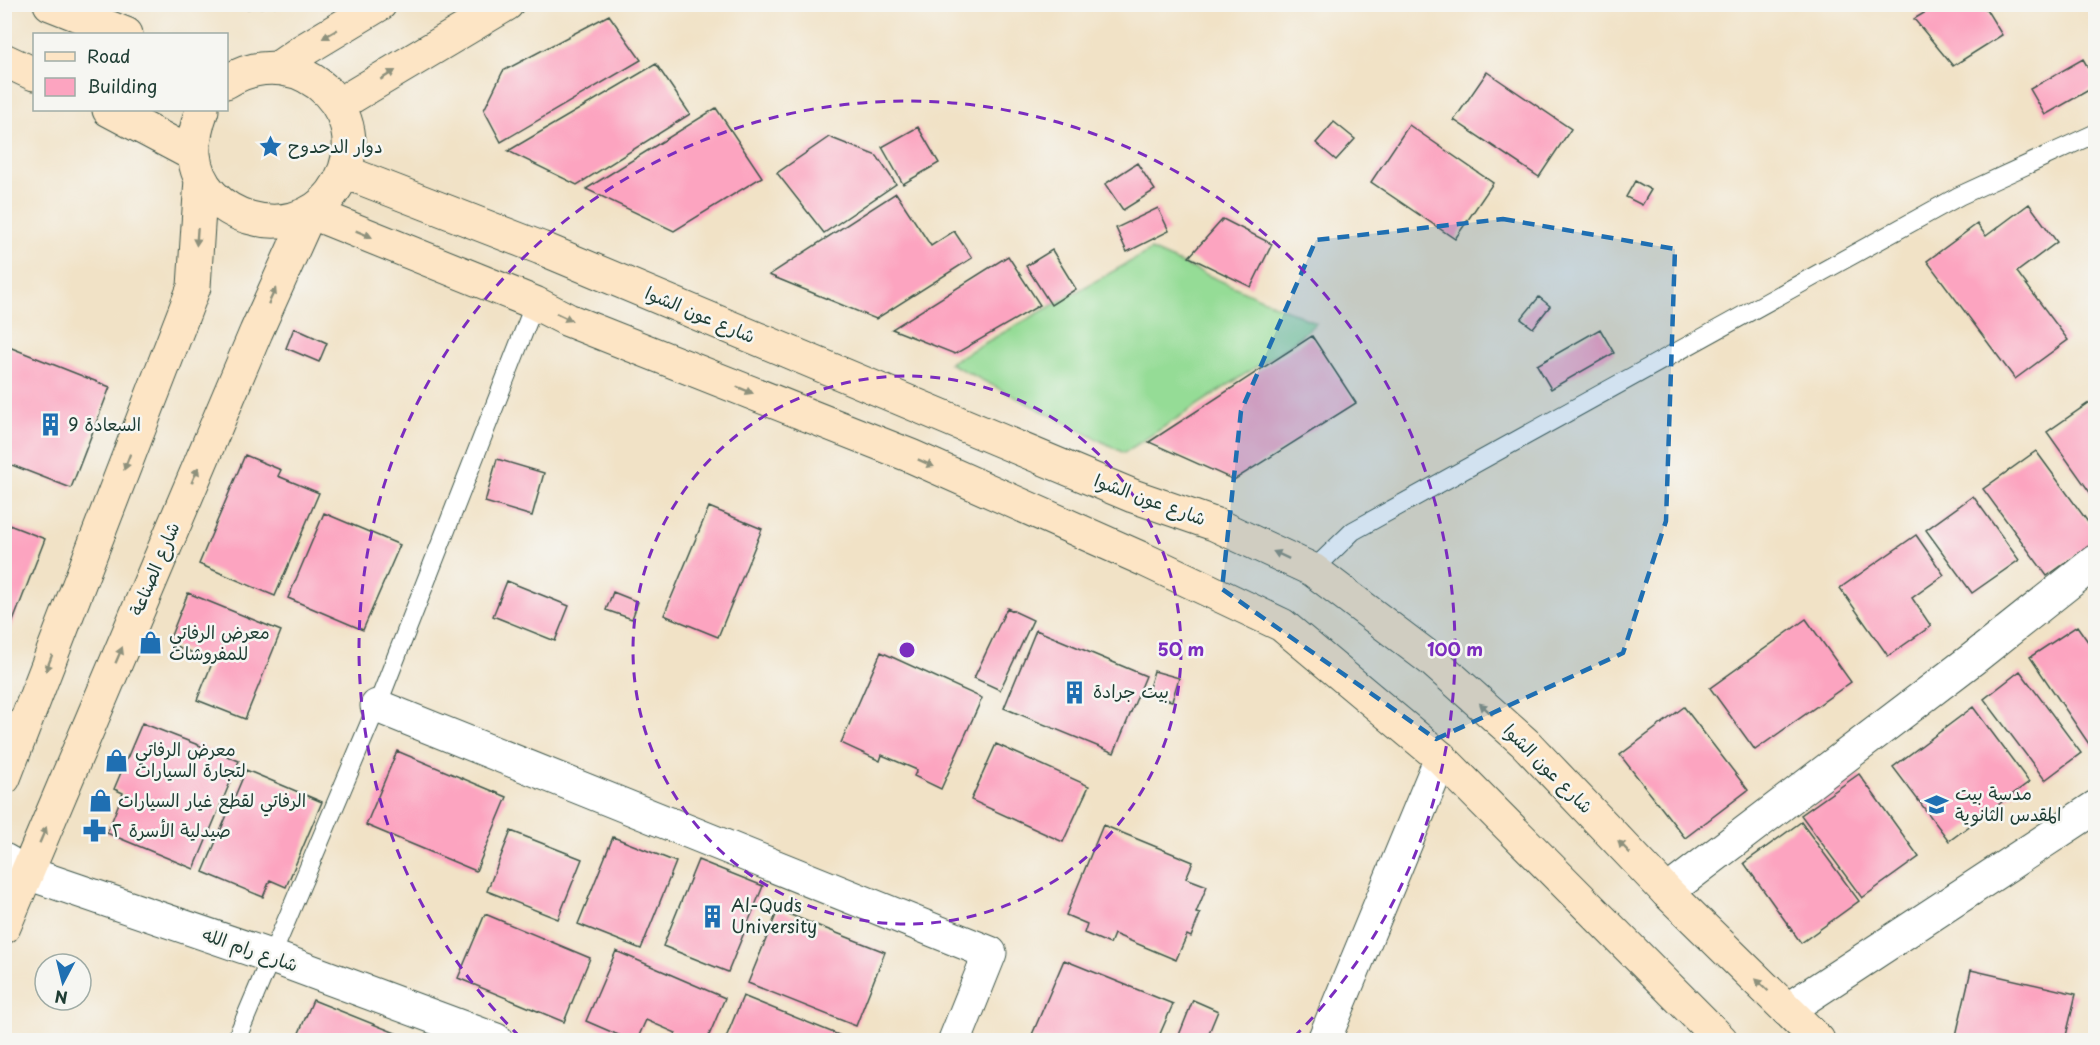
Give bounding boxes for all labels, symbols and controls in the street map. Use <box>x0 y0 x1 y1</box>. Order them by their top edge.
one-way arrow <box>321 29 338 39</box>
legend <box>33 33 228 111</box>
text: Road <box>87 42 131 69</box>
one-way arrow <box>380 70 397 80</box>
text: Building <box>87 72 157 99</box>
place label: دوار الدحدوح <box>288 132 383 159</box>
place icon: دوار الدحدوح <box>257 134 283 160</box>
one-way arrow <box>193 228 202 247</box>
one-way arrow <box>356 229 374 239</box>
street label: شارع عون الشوا <box>641 278 760 349</box>
one-way arrow <box>267 288 276 305</box>
one-way arrow <box>555 313 572 322</box>
one-way arrow <box>736 385 754 395</box>
place label: السعادة 9 <box>68 410 141 437</box>
building icon: السعادة 9 <box>37 412 63 438</box>
one-way arrow <box>121 453 131 471</box>
one-way arrow <box>917 458 934 467</box>
one-way arrow <box>190 466 200 484</box>
street label: شارع عون الشوا <box>1091 466 1210 531</box>
street label: شارع الصناعة <box>122 517 185 619</box>
one-way arrow <box>1271 550 1289 560</box>
place label: معرض الرفاتي للمفروشات <box>169 618 270 666</box>
shop icon: معرض الرفاتي للمفروشات <box>138 630 164 656</box>
text: 50 m <box>1158 635 1204 662</box>
text: 100 m <box>1427 635 1483 662</box>
centre of rings <box>897 640 917 660</box>
one-way arrow <box>115 646 124 664</box>
one-way arrow <box>44 655 54 673</box>
place label: بيت جرادة <box>1093 677 1169 704</box>
building icon: بيت جرادة <box>1062 679 1088 705</box>
one-way arrow <box>1479 702 1494 716</box>
street label: شارع عون الشوا <box>1498 717 1600 819</box>
place label: معرض الرفاتي لتجارة السيارات <box>135 735 246 783</box>
shop icon: معرض الرفاتي لتجارة السيارات <box>104 747 130 773</box>
place label: مدسة بيت المقدس الثانوية <box>1955 779 2061 827</box>
place label: الرفاتي لقطع غيار السيارات <box>118 786 306 817</box>
shop icon: الرفاتي لقطع غيار السيارات <box>87 788 113 814</box>
school or university icon: مدسة بيت المقدس الثانوية <box>1924 791 1950 817</box>
place label: صيدلية الأسرة ٢ <box>112 816 231 843</box>
pharmacy icon: صيدلية الأسرة ٢ <box>81 818 107 844</box>
one-way arrow <box>38 825 48 843</box>
one-way arrow <box>1618 840 1631 855</box>
place label: Al-Quds University <box>731 891 817 939</box>
building icon: Al-Quds University <box>700 903 726 929</box>
street label: شارع رام الله <box>198 920 302 979</box>
north arrow <box>33 952 93 1012</box>
one-way arrow <box>1754 978 1769 992</box>
text: N <box>53 985 69 1011</box>

